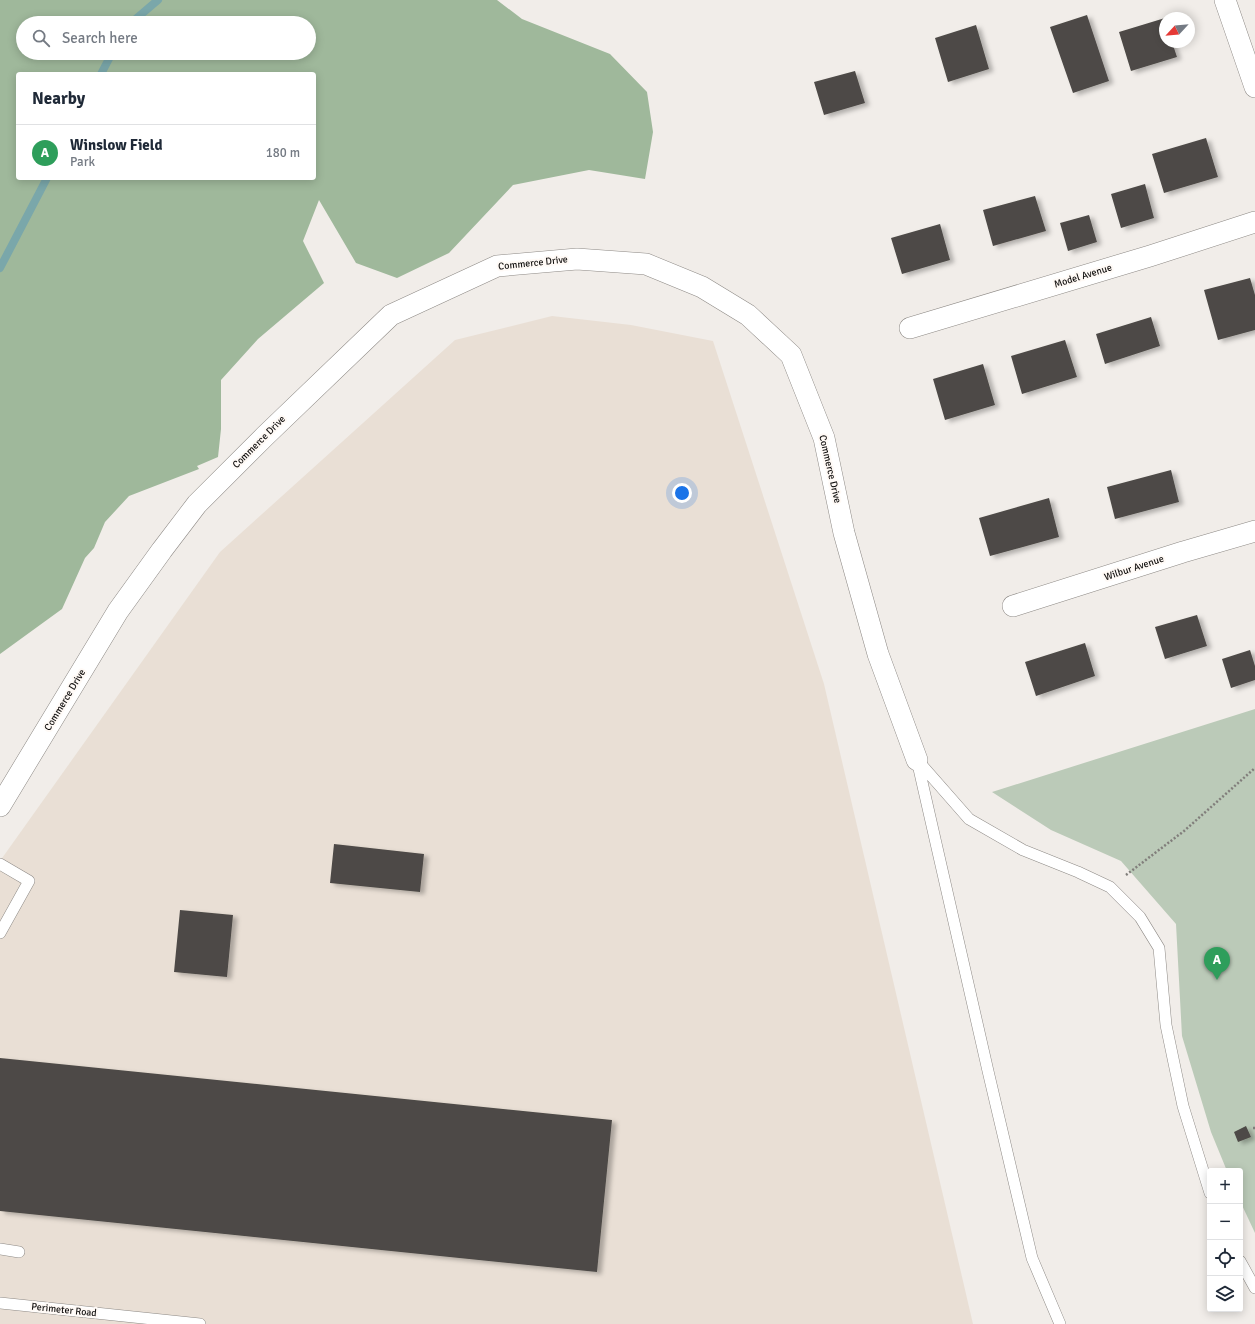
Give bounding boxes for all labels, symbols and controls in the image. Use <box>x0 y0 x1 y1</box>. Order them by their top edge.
north arrow <box>1159 12 1195 48</box>
search box <box>16 16 316 60</box>
icon: search <box>30 27 52 49</box>
text: Search here <box>62 29 138 47</box>
text: Nearby <box>32 88 85 109</box>
text: Winslow Field <box>70 136 163 154</box>
text: A <box>41 145 49 161</box>
text: 180 m <box>266 145 300 161</box>
text: Park <box>70 154 95 170</box>
street label: Commerce Drive <box>498 253 568 273</box>
street label: Model Avenue <box>1053 261 1113 291</box>
street label: Commerce Drive <box>230 413 288 471</box>
street label: Commerce Drive <box>816 434 844 504</box>
your location <box>672 483 692 503</box>
street label: Wilbur Avenue <box>1103 553 1165 583</box>
street label: Commerce Drive <box>42 667 88 733</box>
pin: A <box>1204 947 1230 980</box>
map controls <box>1207 1168 1243 1312</box>
button: + <box>1207 1168 1243 1204</box>
button: − <box>1207 1204 1243 1240</box>
button: locate <box>1207 1240 1243 1276</box>
button: layers <box>1207 1276 1243 1312</box>
street label: Perimeter Road <box>31 1301 97 1319</box>

